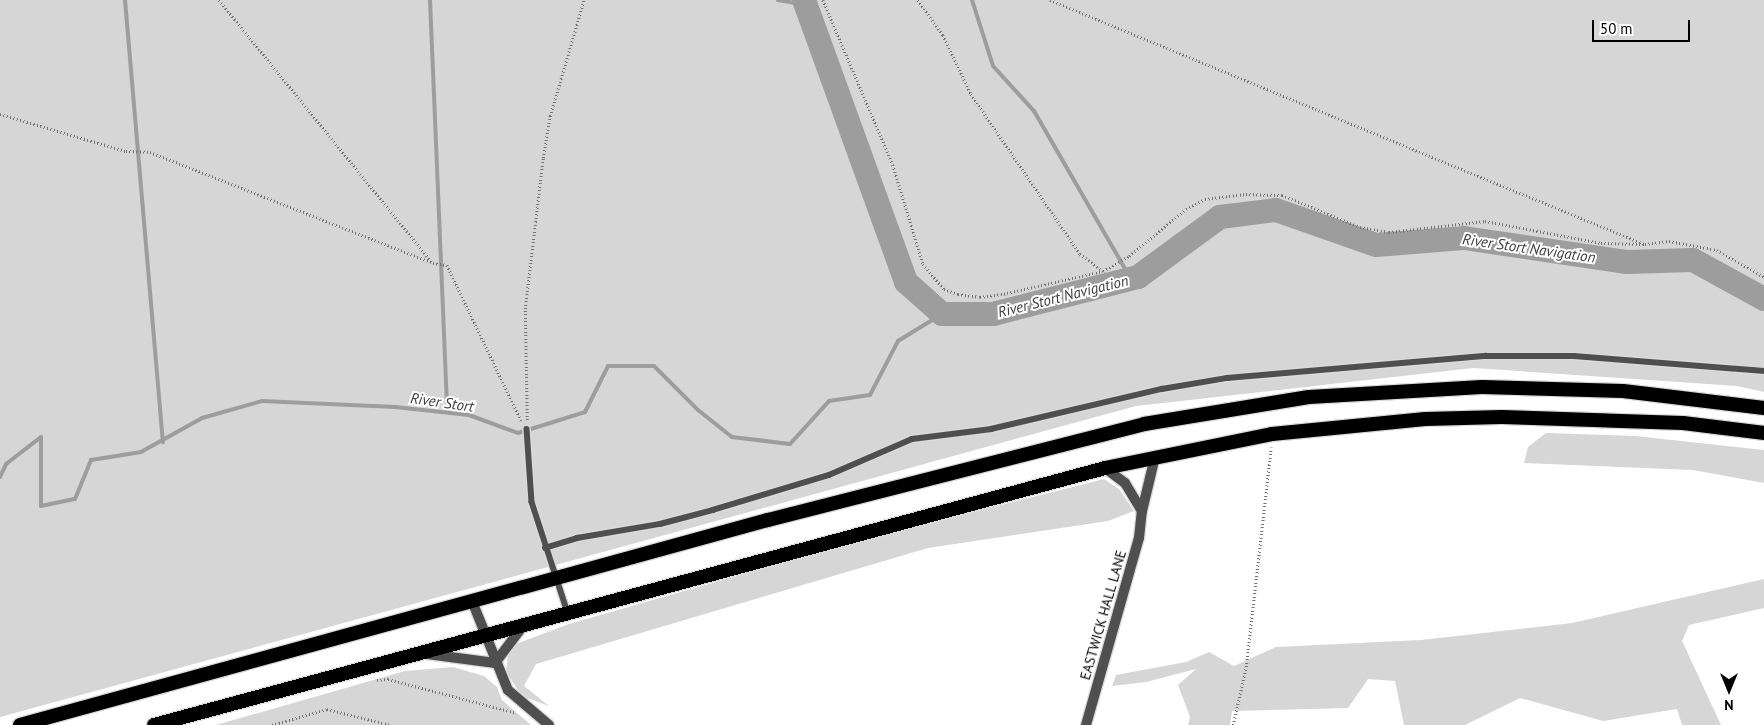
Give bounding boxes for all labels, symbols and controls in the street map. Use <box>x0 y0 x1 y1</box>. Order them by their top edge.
scale bar <box>1594 10 1692 42</box>
text: 50 m <box>1600 19 1633 38</box>
water label: River Stort Navigation <box>1461 230 1597 266</box>
water label: River Stort Navigation <box>996 271 1130 321</box>
water label: River Stort <box>409 389 475 415</box>
street label: EASTWICK HALL LANE <box>1076 548 1130 682</box>
north arrow <box>1704 665 1754 715</box>
text: N <box>1724 696 1734 714</box>

